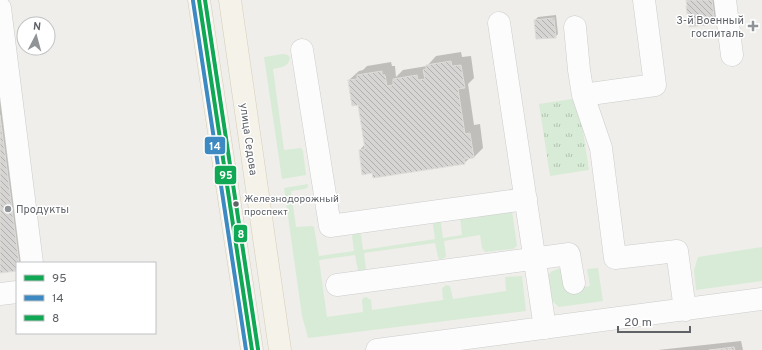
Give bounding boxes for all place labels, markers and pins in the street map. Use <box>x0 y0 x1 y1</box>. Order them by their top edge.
place label: 3-й Военный госпиталь <box>676 14 744 41</box>
marker: 3-й Военный госпиталь <box>747 20 759 32</box>
place label: Железнодорожный проспект <box>244 193 339 219</box>
marker: Железнодорожный проспект <box>231 199 241 209</box>
place label: Продукты <box>16 203 69 217</box>
marker: Продукты <box>3 204 13 214</box>

